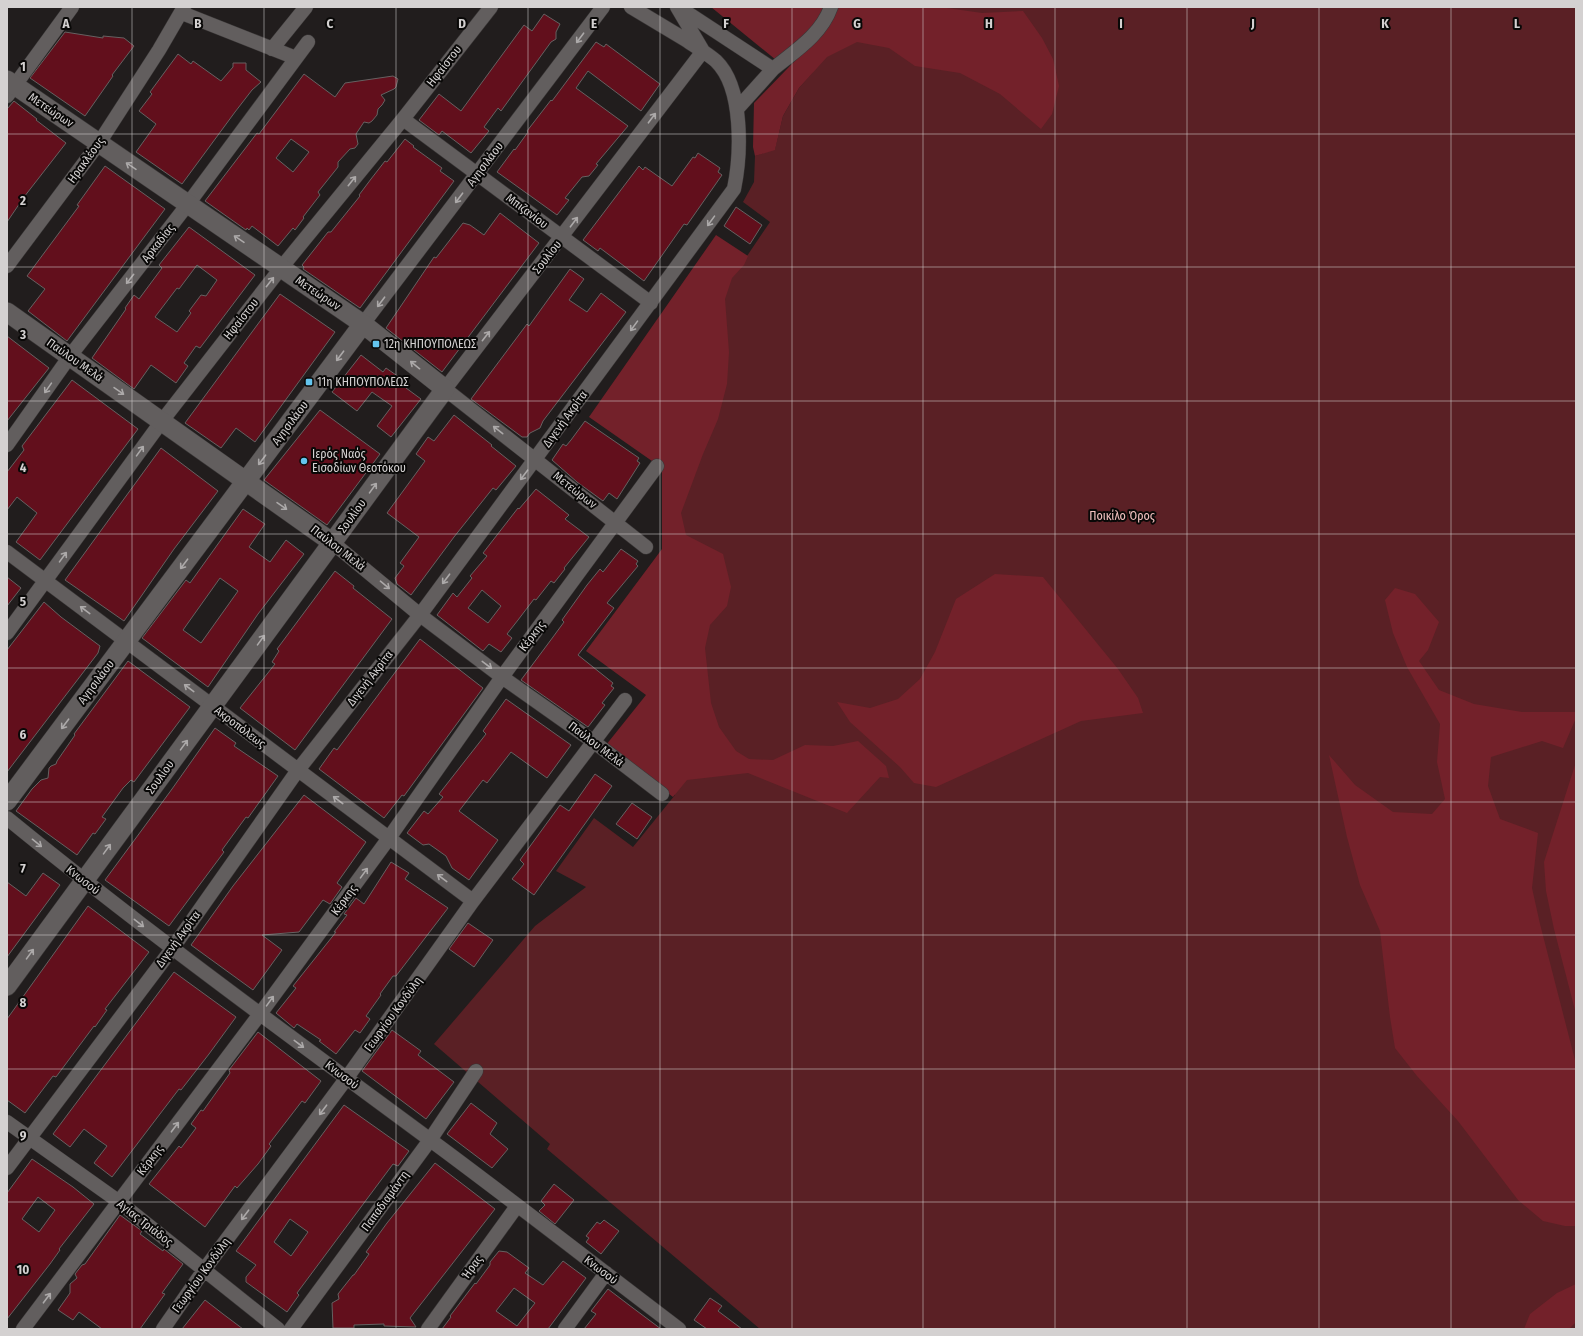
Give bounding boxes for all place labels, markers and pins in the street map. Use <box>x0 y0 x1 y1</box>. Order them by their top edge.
place label: 12η ΚΗΠΟΥΠΟΛΕΩΣ <box>384 337 476 351</box>
marker: 12η ΚΗΠΟΥΠΟΛΕΩΣ <box>371 339 381 349</box>
place label: 11η ΚΗΠΟΥΠΟΛΕΩΣ <box>317 375 409 389</box>
marker: 11η ΚΗΠΟΥΠΟΛΕΩΣ <box>304 377 314 387</box>
place label: Ιερός Ναός Εισοδίων Θεοτόκου <box>312 447 406 475</box>
marker: Ιερός Ναός Εισοδίων Θεοτόκου <box>299 456 309 466</box>

